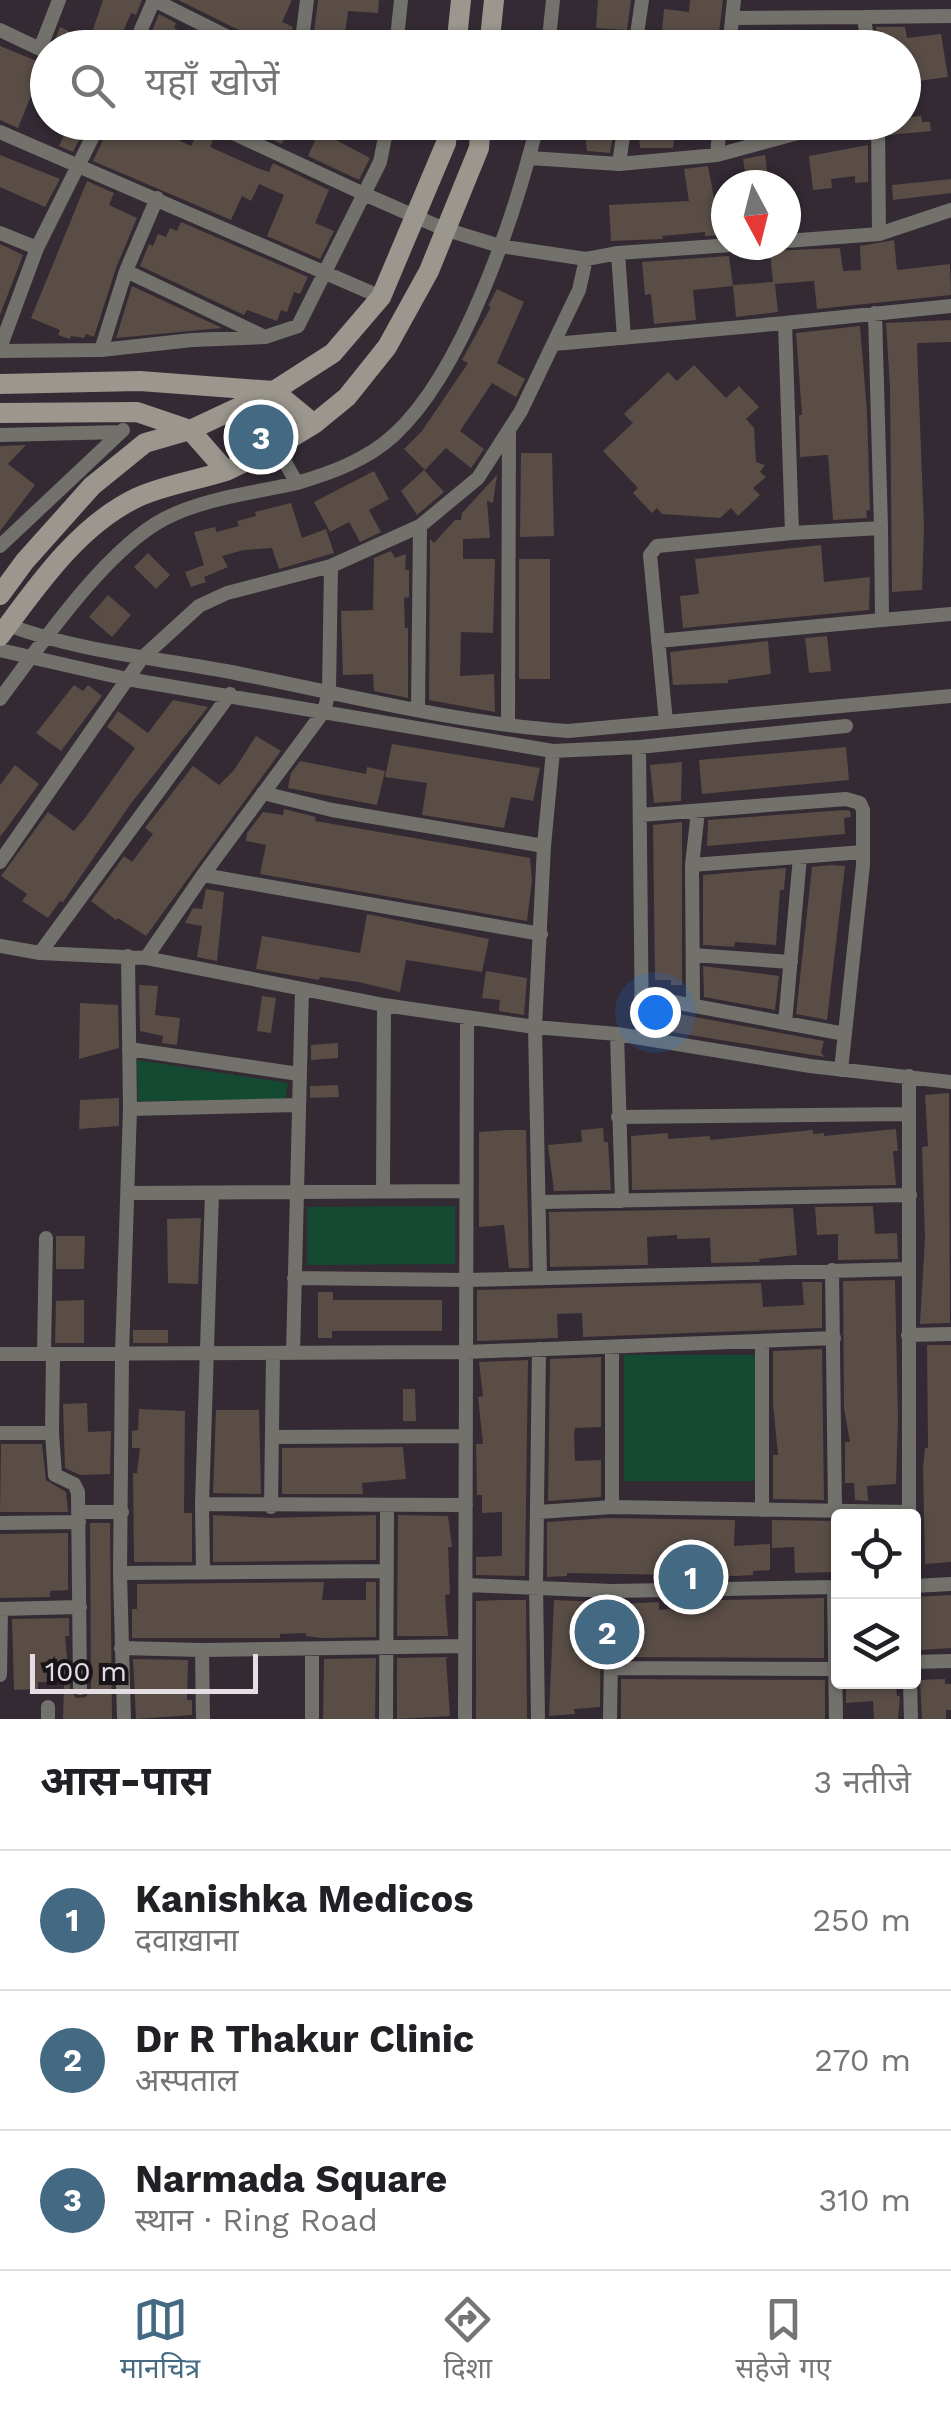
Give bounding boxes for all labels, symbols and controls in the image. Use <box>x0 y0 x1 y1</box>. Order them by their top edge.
search box <box>30 30 921 140</box>
icon: search <box>65 58 120 113</box>
text: यहाँ खोजें <box>145 60 279 104</box>
north arrow <box>711 170 801 260</box>
pin: 3 <box>228 400 294 474</box>
your location <box>630 987 681 1038</box>
map controls <box>831 1509 921 1689</box>
button: locate <box>831 1509 921 1599</box>
pin: 1 <box>658 1540 724 1614</box>
pin: 2 <box>574 1594 640 1670</box>
button: layers <box>831 1599 921 1689</box>
scale bar <box>30 1649 258 1694</box>
text: 100 m <box>45 1655 127 1688</box>
text: आस-पास <box>40 1756 210 1805</box>
text: 3 नतीजे <box>813 1763 911 1801</box>
text: Kanishka Medicos <box>135 1877 473 1921</box>
text: 1 <box>66 1901 79 1939</box>
text: 250 m <box>812 1901 911 1939</box>
text: दवाख़ाना <box>135 1921 239 1959</box>
text: Dr R Thakur Clinic <box>135 2017 474 2061</box>
text: 2 <box>63 2041 82 2079</box>
text: 270 m <box>814 2041 911 2079</box>
text: अस्पताल <box>135 2061 238 2099</box>
text: Narmada Square <box>135 2157 447 2201</box>
text: 3 <box>63 2181 82 2219</box>
text: 310 m <box>819 2181 911 2219</box>
text: स्थान · Ring Road <box>135 2201 378 2239</box>
tab: मानचित्र <box>120 2292 200 2389</box>
tab: दिशा <box>440 2292 495 2389</box>
tab: सहेजे गए <box>736 2292 831 2389</box>

